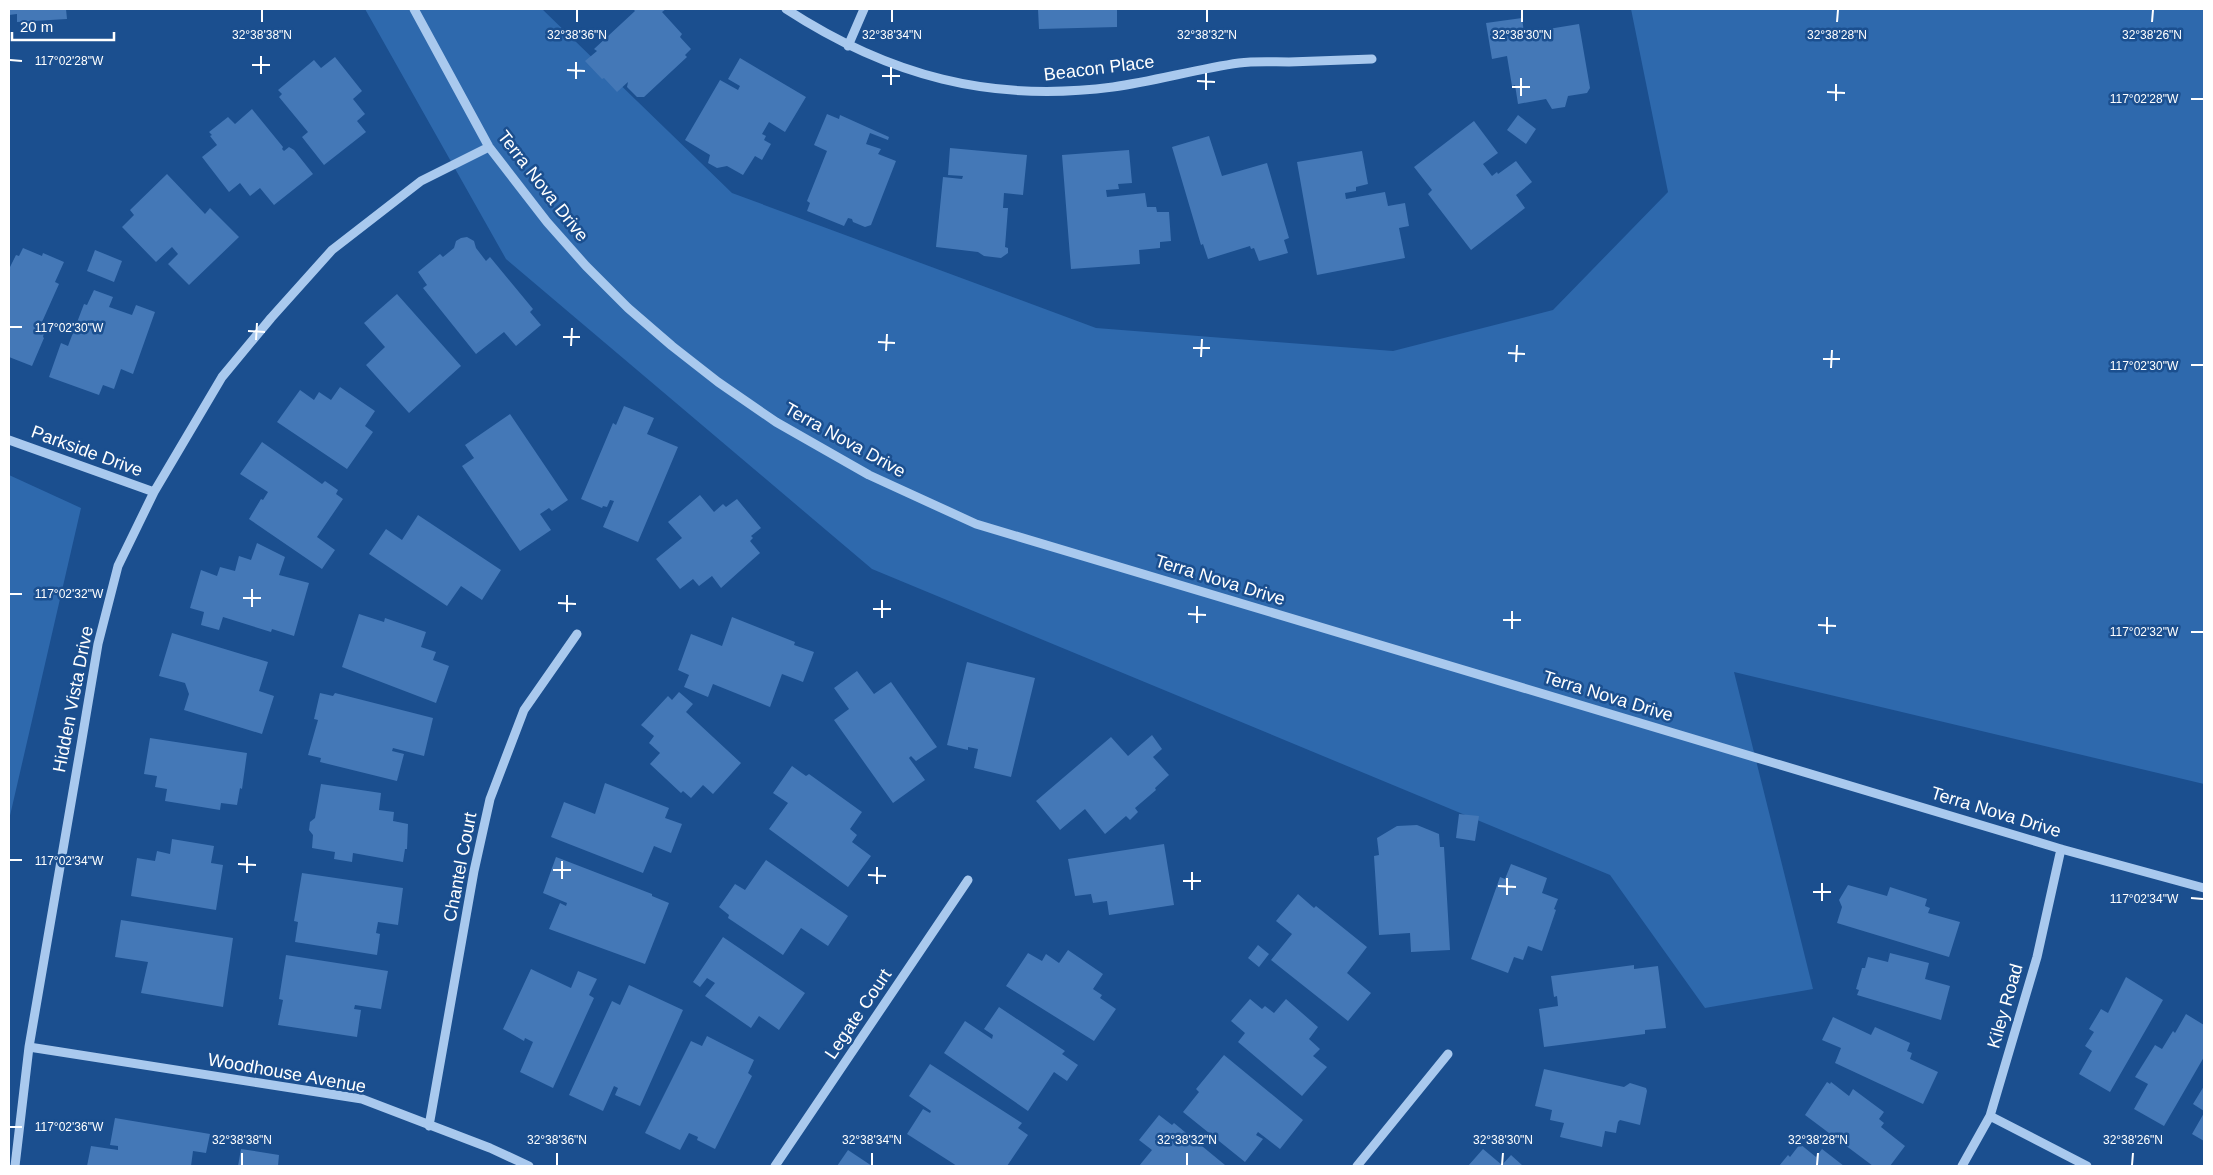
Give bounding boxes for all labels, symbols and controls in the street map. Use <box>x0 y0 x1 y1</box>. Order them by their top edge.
scale bar <box>12 10 115 42</box>
text: 20 m <box>20 18 53 35</box>
text: 32°38'38"N <box>232 28 292 42</box>
text: 32°38'36"N <box>547 28 607 42</box>
text: 32°38'34"N <box>862 28 922 42</box>
text: 32°38'32"N <box>1177 28 1237 42</box>
text: 32°38'30"N <box>1492 28 1552 42</box>
text: 32°38'28"N <box>1807 28 1867 42</box>
text: 32°38'26"N <box>2122 28 2182 42</box>
street label: Beacon Place <box>1043 51 1155 85</box>
text: 117°02'28"W <box>35 54 104 68</box>
text: 117°02'28"W <box>2110 92 2179 106</box>
street label: Terra Nova Drive <box>494 127 592 245</box>
text: 117°02'30"W <box>35 321 104 335</box>
text: 117°02'30"W <box>2110 359 2179 373</box>
street label: Terra Nova Drive <box>781 399 909 481</box>
street label: Parkside Drive <box>29 422 145 480</box>
street label: Terra Nova Drive <box>1153 551 1287 609</box>
text: 117°02'32"W <box>35 587 104 601</box>
street label: Hidden Vista Drive <box>49 624 97 774</box>
text: 117°02'32"W <box>2110 625 2179 639</box>
street label: Terra Nova Drive <box>1541 667 1675 725</box>
street label: Terra Nova Drive <box>1929 783 2063 841</box>
street label: Chantel Court <box>440 811 480 923</box>
text: 117°02'34"W <box>35 854 104 868</box>
text: 117°02'34"W <box>2110 892 2179 906</box>
street label: Kiley Road <box>1983 961 2027 1051</box>
street label: Legate Court <box>821 965 895 1063</box>
street label: Woodhouse Avenue <box>206 1049 368 1097</box>
text: 117°02'36"W <box>35 1120 104 1134</box>
text: 32°38'38"N <box>212 1133 272 1147</box>
text: 32°38'36"N <box>527 1133 587 1147</box>
text: 32°38'34"N <box>842 1133 902 1147</box>
text: 32°38'32"N <box>1157 1133 1217 1147</box>
text: 32°38'30"N <box>1473 1133 1533 1147</box>
text: 32°38'28"N <box>1788 1133 1848 1147</box>
text: 32°38'26"N <box>2103 1133 2163 1147</box>

